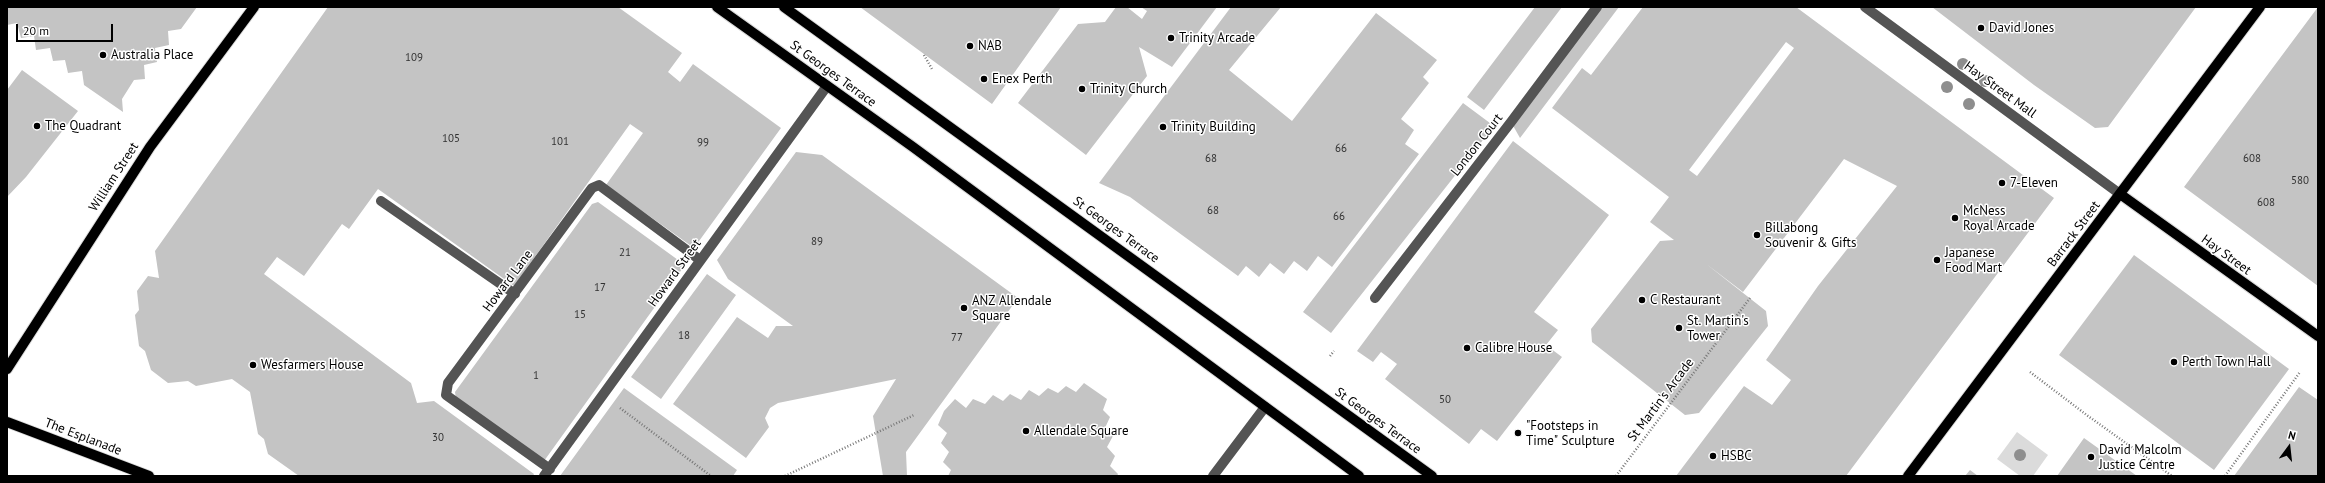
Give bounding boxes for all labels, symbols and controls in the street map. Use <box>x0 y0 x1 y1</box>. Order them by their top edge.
scale bar <box>18 16 115 42</box>
place label: David Jones <box>1989 20 2054 36</box>
text: 20 m <box>23 23 49 38</box>
marker: David Jones <box>1976 23 1986 33</box>
place label: Trinity Arcade <box>1179 30 1255 46</box>
marker: Trinity Arcade <box>1166 33 1176 43</box>
street label: St Georges Terrace <box>787 37 879 111</box>
place label: NAB <box>978 38 1002 54</box>
marker: NAB <box>965 41 975 51</box>
place label: Australia Place <box>111 47 193 63</box>
marker: Australia Place <box>98 50 108 60</box>
house number: 109 <box>405 51 423 65</box>
street label: Hay Street Mall <box>1961 59 2039 121</box>
place label: Enex Perth <box>992 71 1052 87</box>
marker: Enex Perth <box>979 74 989 84</box>
place label: Trinity Church <box>1090 81 1167 97</box>
marker: Trinity Church <box>1077 84 1087 94</box>
street label: London Court <box>1448 111 1506 179</box>
place label: The Quadrant <box>45 118 121 134</box>
place label: Trinity Building <box>1171 119 1256 135</box>
marker: The Quadrant <box>32 121 42 131</box>
marker: Trinity Building <box>1158 122 1168 132</box>
house number: 105 <box>442 132 460 146</box>
house number: 101 <box>551 135 569 149</box>
house number: 99 <box>697 136 709 150</box>
street label: William Street <box>86 140 142 214</box>
house number: 66 <box>1335 142 1347 156</box>
house number: 68 <box>1205 152 1217 166</box>
house number: 608 <box>2243 152 2261 166</box>
house number: 580 <box>2291 174 2309 188</box>
place label: 7-Eleven <box>2010 175 2058 191</box>
marker: 7-Eleven <box>1997 178 2007 188</box>
street label: St Georges Terrace <box>1070 193 1162 267</box>
house number: 608 <box>2257 196 2275 210</box>
street label: Barrack Street <box>2044 198 2104 270</box>
place label: McNess Royal Arcade <box>1963 203 2035 234</box>
house number: 68 <box>1207 204 1219 218</box>
house number: 66 <box>1333 210 1345 224</box>
marker: McNess Royal Arcade <box>1950 213 1960 223</box>
place label: Billabong Souvenir & Gifts <box>1765 220 1856 251</box>
marker: Billabong Souvenir & Gifts <box>1752 230 1762 240</box>
street label: Hay Street <box>2198 232 2254 278</box>
house number: 89 <box>811 235 823 249</box>
street label: Howard Street <box>645 236 705 310</box>
place label: Japanese Food Mart <box>1945 245 2002 276</box>
house number: 21 <box>619 246 631 260</box>
street label: Howard Lane <box>480 247 536 315</box>
marker: Japanese Food Mart <box>1932 255 1942 265</box>
house number: 17 <box>594 281 606 295</box>
place label: C Restaurant <box>1650 292 1720 308</box>
place label: ANZ Allendale Square <box>972 293 1052 324</box>
marker: C Restaurant <box>1637 295 1647 305</box>
marker: ANZ Allendale Square <box>959 303 969 313</box>
house number: 15 <box>574 308 586 322</box>
place label: St. Martin's Tower <box>1687 313 1749 344</box>
marker: St. Martin's Tower <box>1674 323 1684 333</box>
house number: 18 <box>678 329 690 343</box>
house number: 77 <box>951 331 963 345</box>
place label: Calibre House <box>1475 340 1552 356</box>
marker: Calibre House <box>1462 343 1472 353</box>
place label: Perth Town Hall <box>2182 354 2270 370</box>
street label: St Martin's Arcade <box>1625 355 1697 445</box>
place label: Wesfarmers House <box>261 357 364 373</box>
marker: Perth Town Hall <box>2169 357 2179 367</box>
marker: Wesfarmers House <box>248 360 258 370</box>
house number: 1 <box>533 369 539 383</box>
street label: St Georges Terrace <box>1332 384 1424 458</box>
house number: 50 <box>1439 393 1451 407</box>
street label: The Esplanade <box>42 415 124 459</box>
place label: "Footsteps in Time" Sculpture <box>1526 418 1615 449</box>
place label: Allendale Square <box>1034 423 1129 439</box>
marker: Allendale Square <box>1021 426 1031 436</box>
north arrow <box>2269 427 2309 467</box>
marker: "Footsteps in Time" Sculpture <box>1513 428 1523 438</box>
text: N <box>2287 428 2297 443</box>
house number: 30 <box>432 431 444 445</box>
place label: David Malcolm Justice Centre <box>2099 442 2182 473</box>
place label: HSBC <box>1721 448 1752 464</box>
marker: HSBC <box>1708 451 1718 461</box>
marker: David Malcolm Justice Centre <box>2086 452 2096 462</box>

